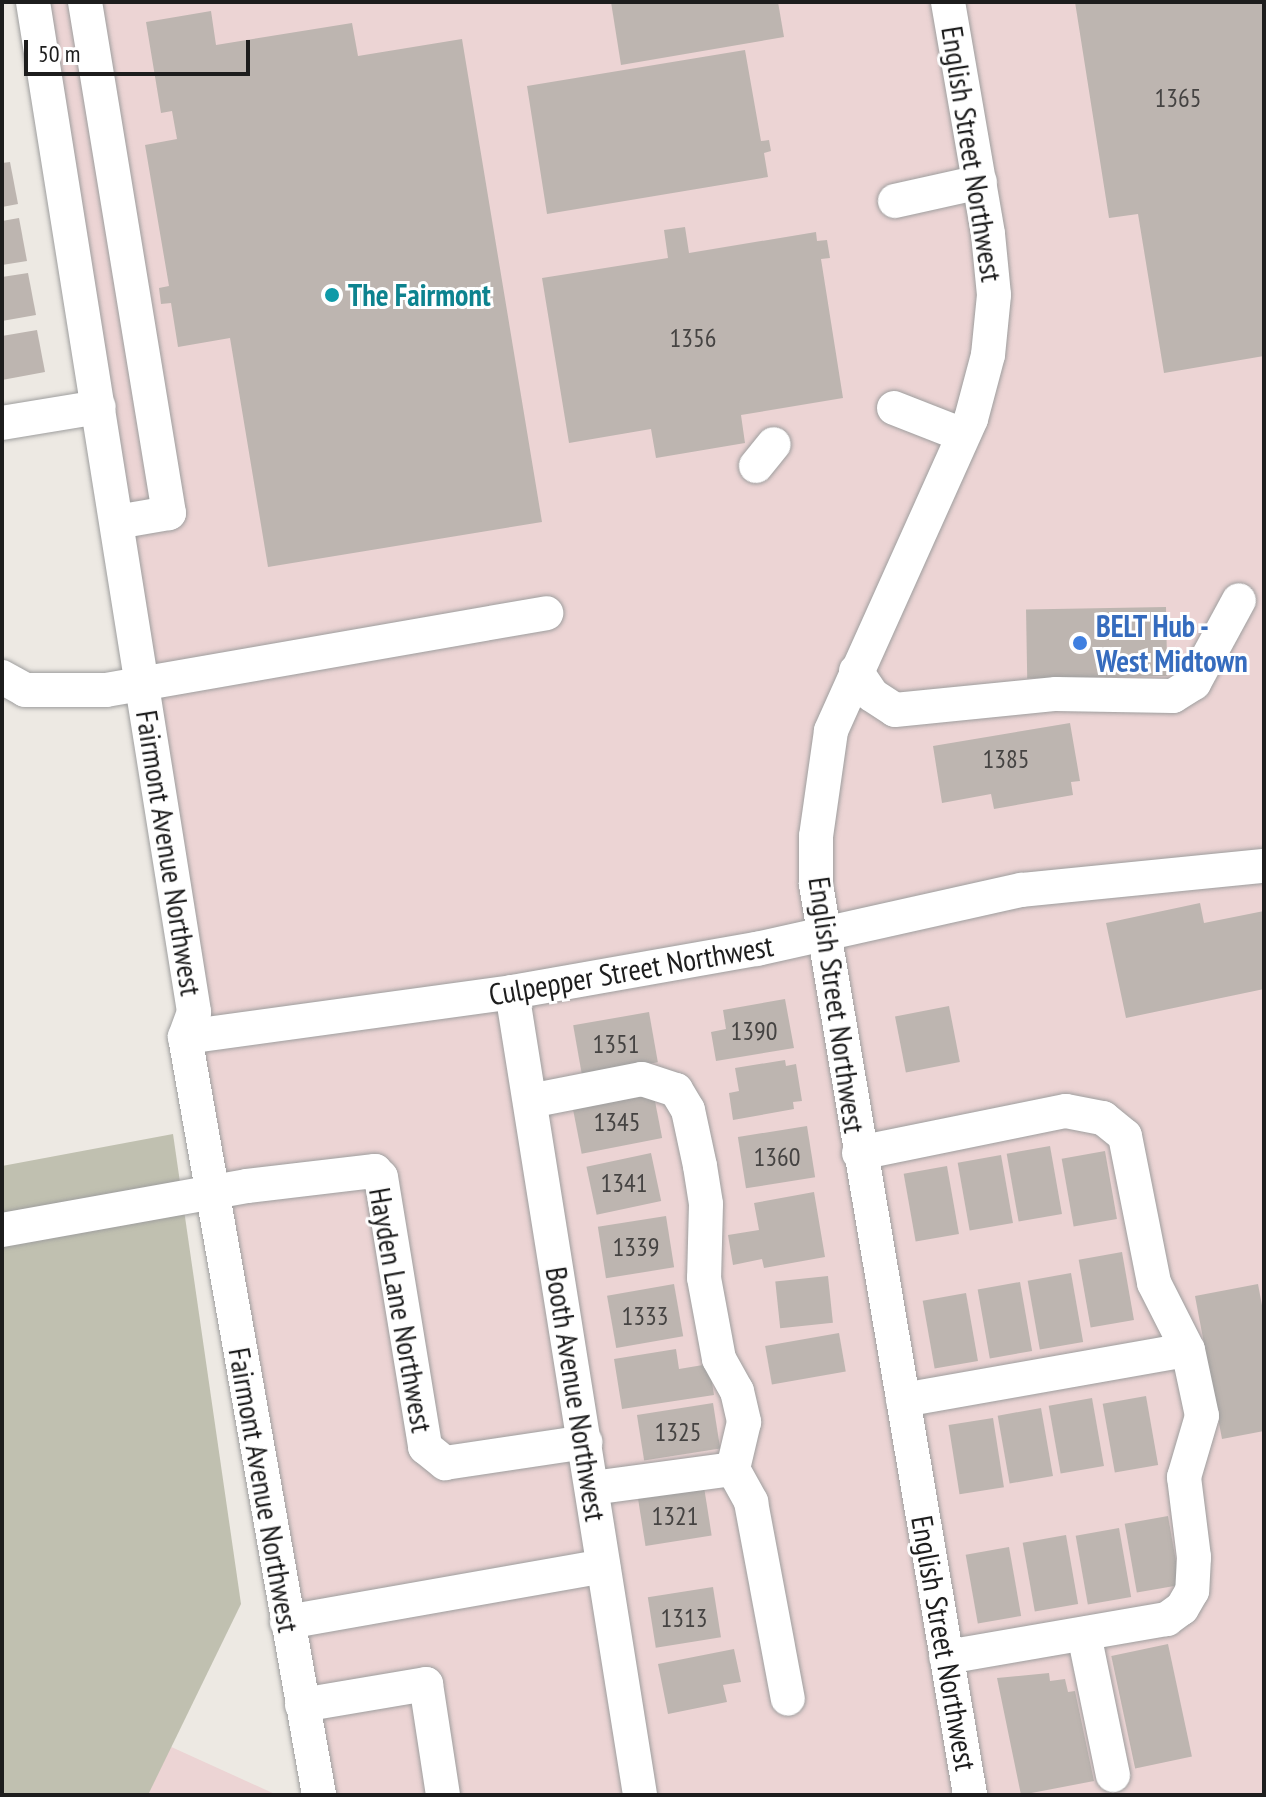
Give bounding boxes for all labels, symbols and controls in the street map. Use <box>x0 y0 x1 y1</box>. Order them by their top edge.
scale bar <box>28 24 254 74</box>
street label: English Street Northwest <box>934 24 1010 284</box>
text: 50 m <box>38 38 80 69</box>
house number: 1365 <box>1155 82 1201 114</box>
place label: The Fairmont <box>348 277 491 313</box>
marker: The Fairmont <box>323 286 341 304</box>
house number: 1356 <box>670 322 716 354</box>
place label: BELT Hub - West Midtown <box>1096 608 1248 678</box>
marker: BELT Hub - West Midtown <box>1071 634 1089 652</box>
street label: Fairmont Avenue Northwest <box>129 707 209 999</box>
house number: 1385 <box>983 743 1029 775</box>
street label: English Street Northwest <box>801 875 873 1135</box>
street label: Culpepper Street Northwest <box>486 927 776 1013</box>
house number: 1390 <box>731 1015 777 1047</box>
house number: 1351 <box>593 1028 639 1060</box>
house number: 1345 <box>594 1106 640 1138</box>
house number: 1360 <box>754 1141 800 1173</box>
house number: 1341 <box>601 1167 647 1199</box>
street label: Hayden Lane Northwest <box>362 1185 440 1435</box>
house number: 1339 <box>613 1231 659 1263</box>
street label: Booth Avenue Northwest <box>538 1264 614 1524</box>
house number: 1333 <box>622 1300 668 1332</box>
street label: Fairmont Avenue Northwest <box>221 1344 307 1636</box>
house number: 1325 <box>655 1416 701 1448</box>
house number: 1321 <box>652 1500 698 1532</box>
street label: English Street Northwest <box>904 1513 984 1773</box>
house number: 1313 <box>661 1602 707 1634</box>

